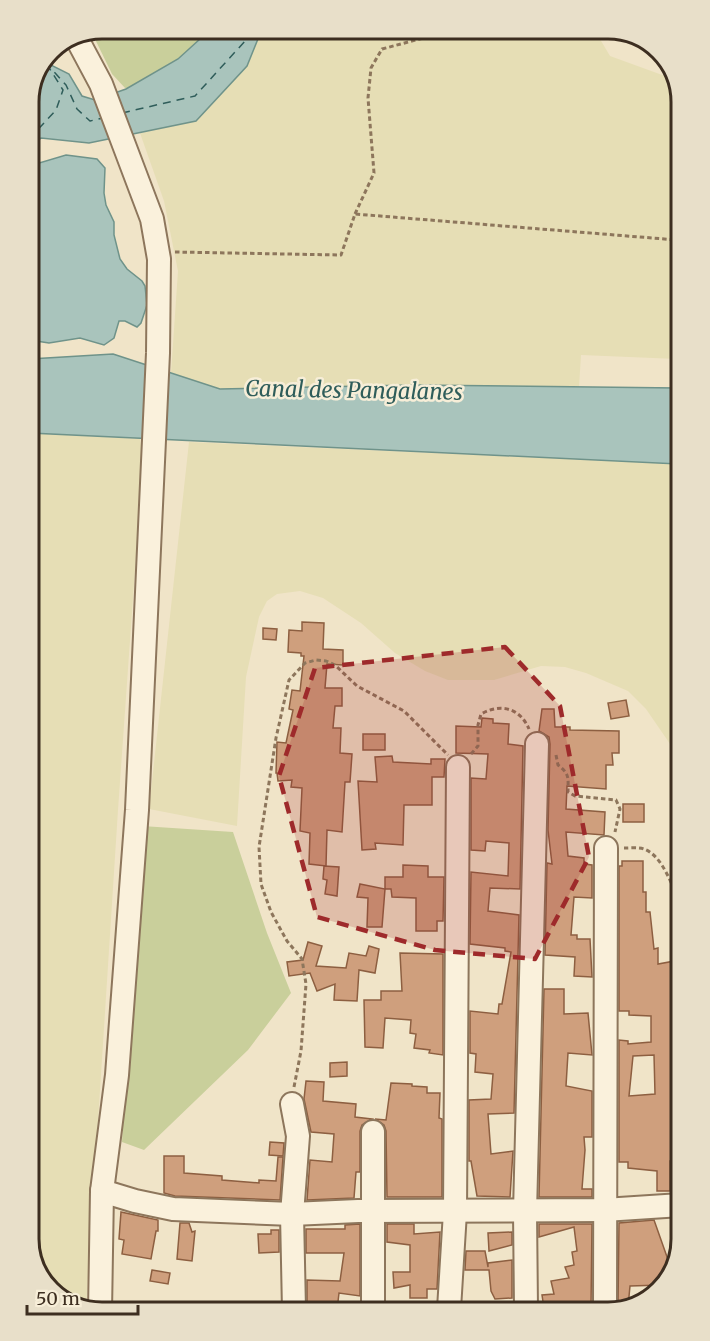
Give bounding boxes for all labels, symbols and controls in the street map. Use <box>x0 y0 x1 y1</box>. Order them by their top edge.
water label: Canal des Pangalanes <box>245 374 463 406</box>
scale bar <box>27 1278 138 1316</box>
text: 50 m <box>36 1287 80 1310</box>

